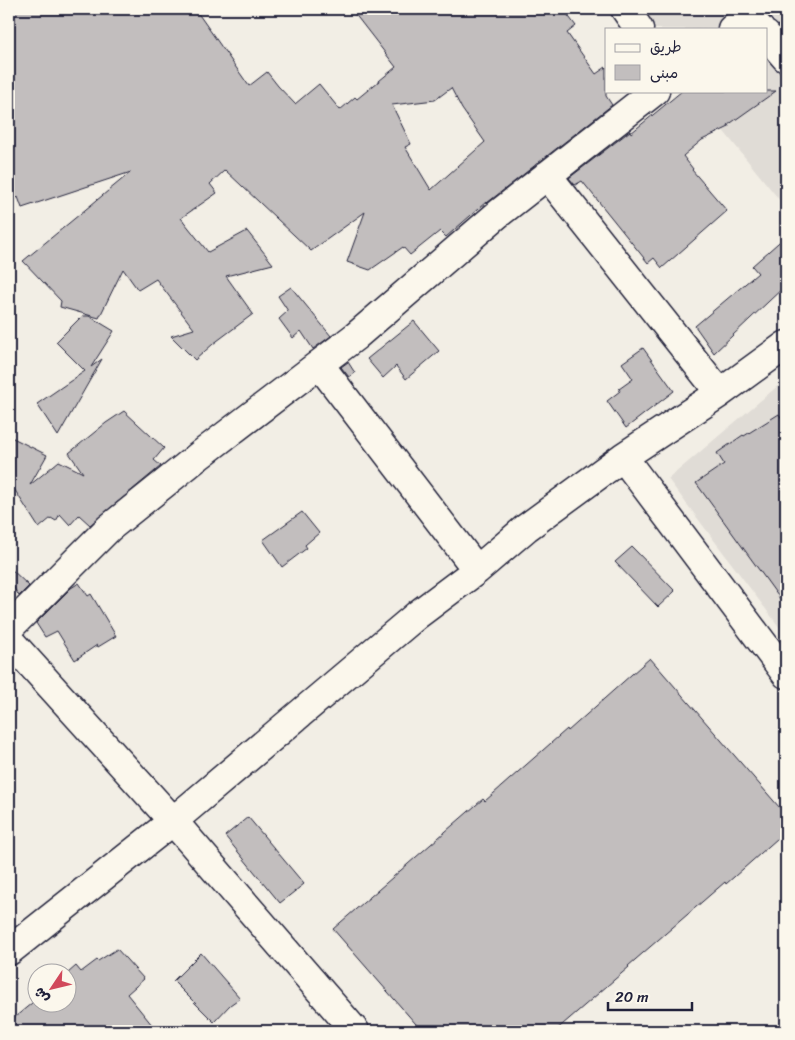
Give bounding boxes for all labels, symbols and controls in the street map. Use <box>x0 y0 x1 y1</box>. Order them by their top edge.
legend <box>605 28 768 92</box>
text: طريق <box>650 34 682 60</box>
text: مبنى <box>650 60 678 86</box>
north arrow <box>28 962 78 1012</box>
scale bar <box>608 980 691 1012</box>
text: ش <box>27 982 56 1009</box>
text: 20 m <box>615 984 649 1010</box>

